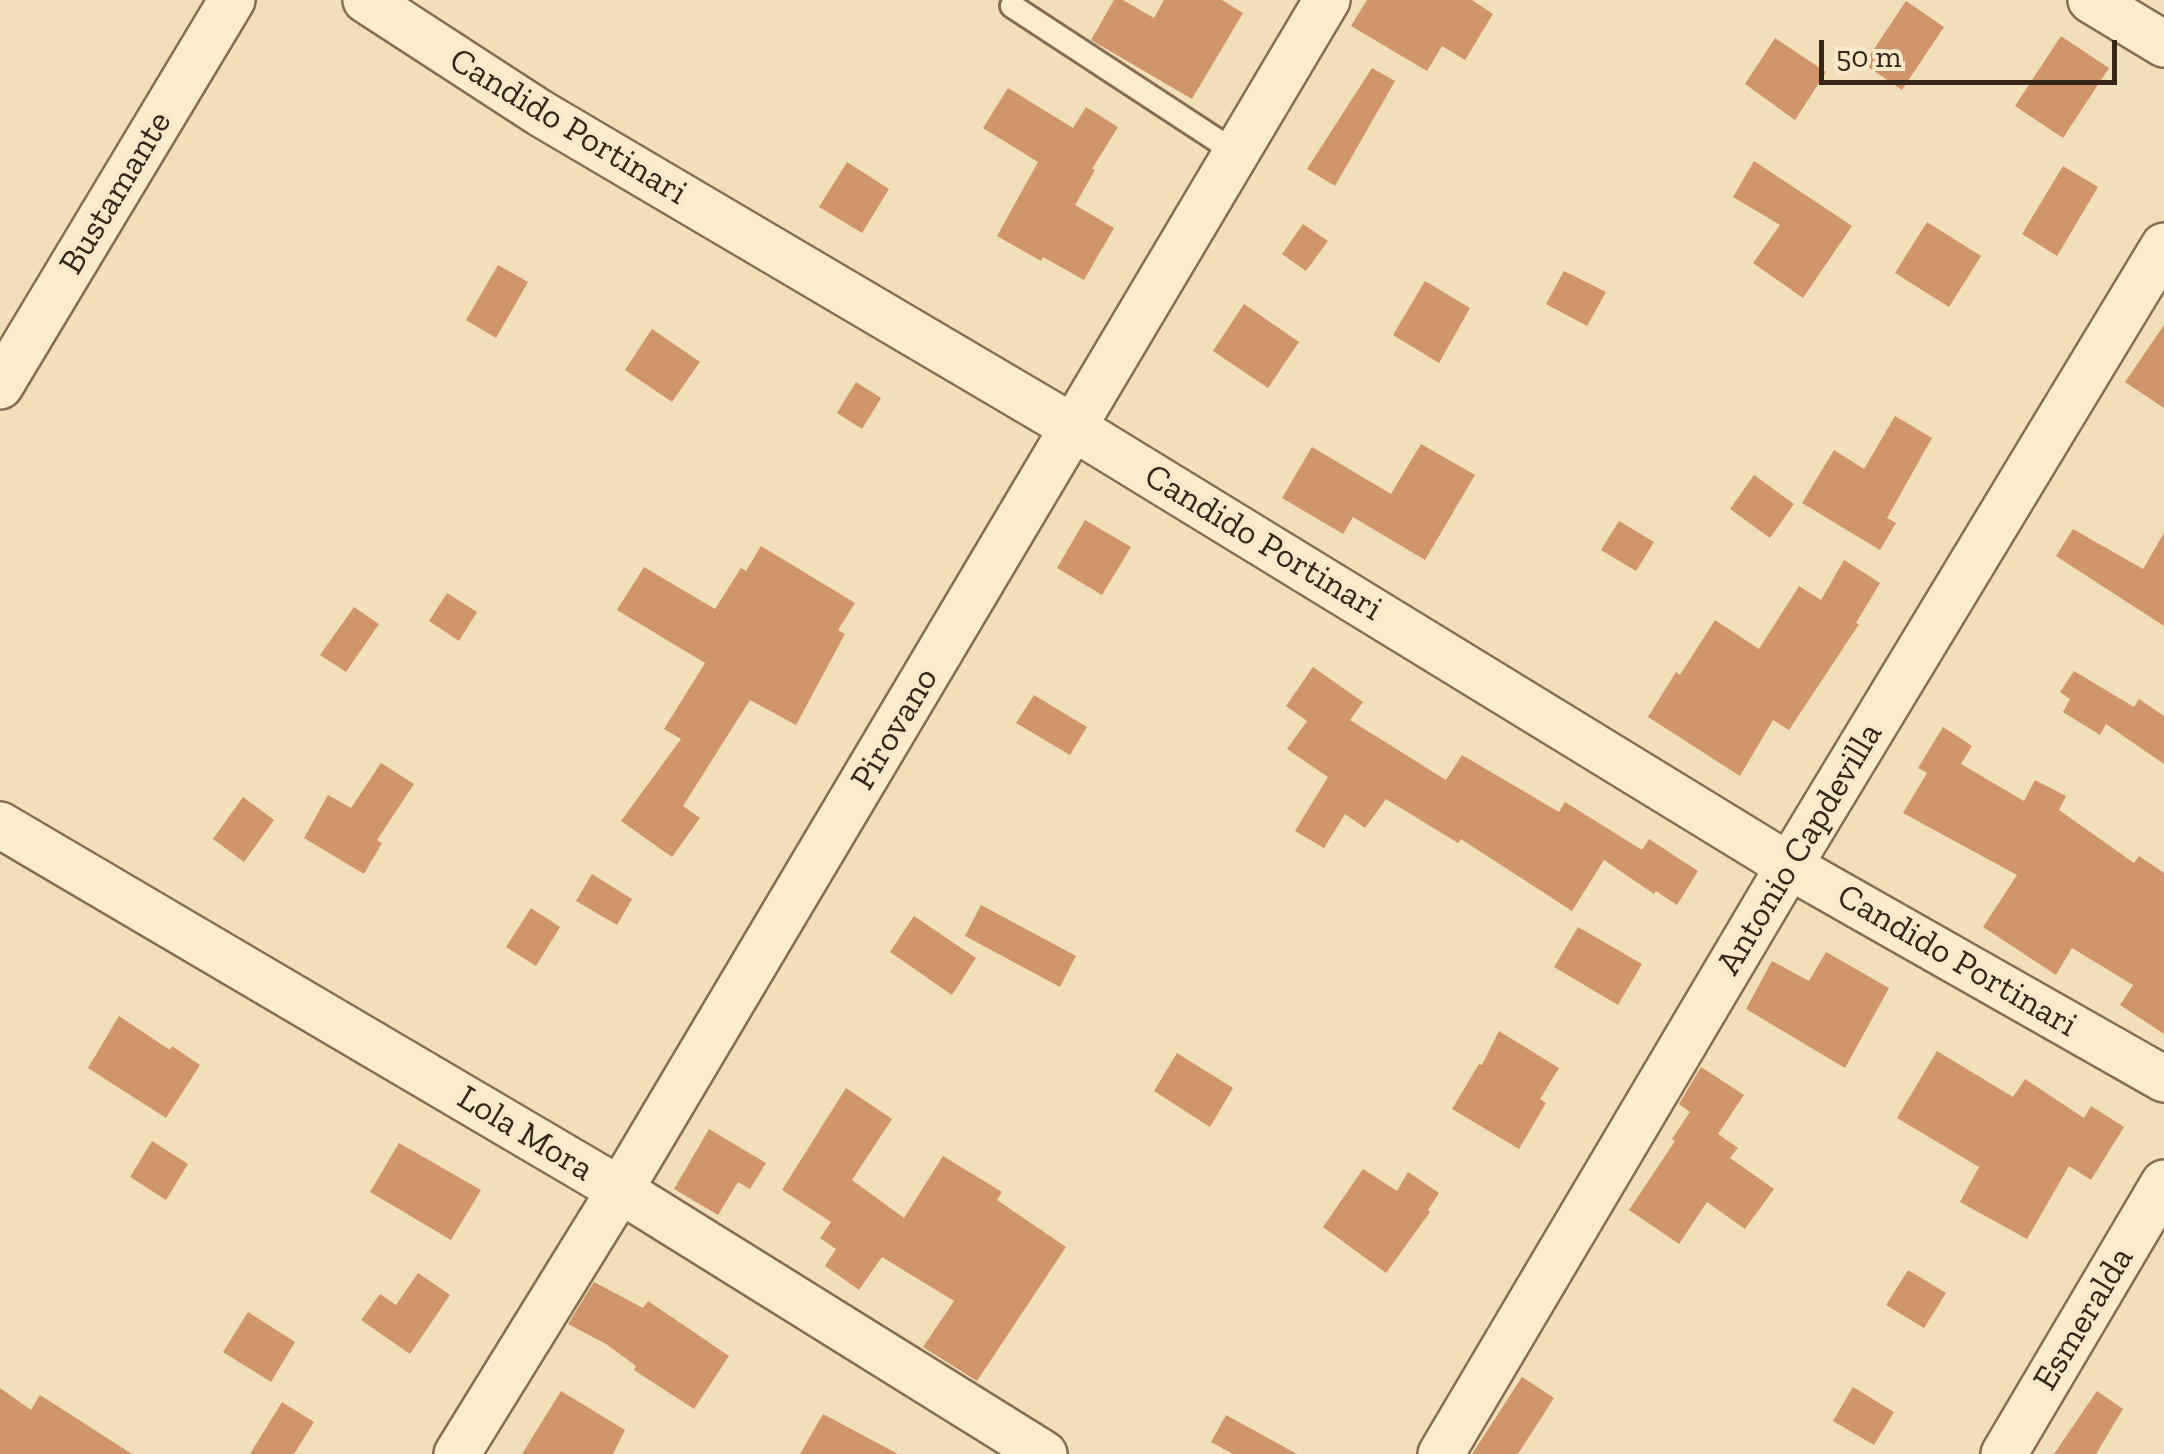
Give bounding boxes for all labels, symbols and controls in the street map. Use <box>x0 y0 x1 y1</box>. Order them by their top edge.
scale bar <box>1824 20 2122 82</box>
street label: Candido Portinari <box>442 39 694 215</box>
text: 50 m <box>1836 39 1901 75</box>
street label: Bustamante <box>51 104 181 282</box>
street label: Candido Portinari <box>1137 455 1389 631</box>
street label: Pirovano <box>842 660 948 798</box>
street label: Antonio Capdevilla <box>1708 715 1892 983</box>
street label: Candido Portinari <box>1830 875 2084 1047</box>
street label: Lola Mora <box>450 1077 600 1191</box>
street label: Esmeralda <box>2025 1240 2143 1398</box>

